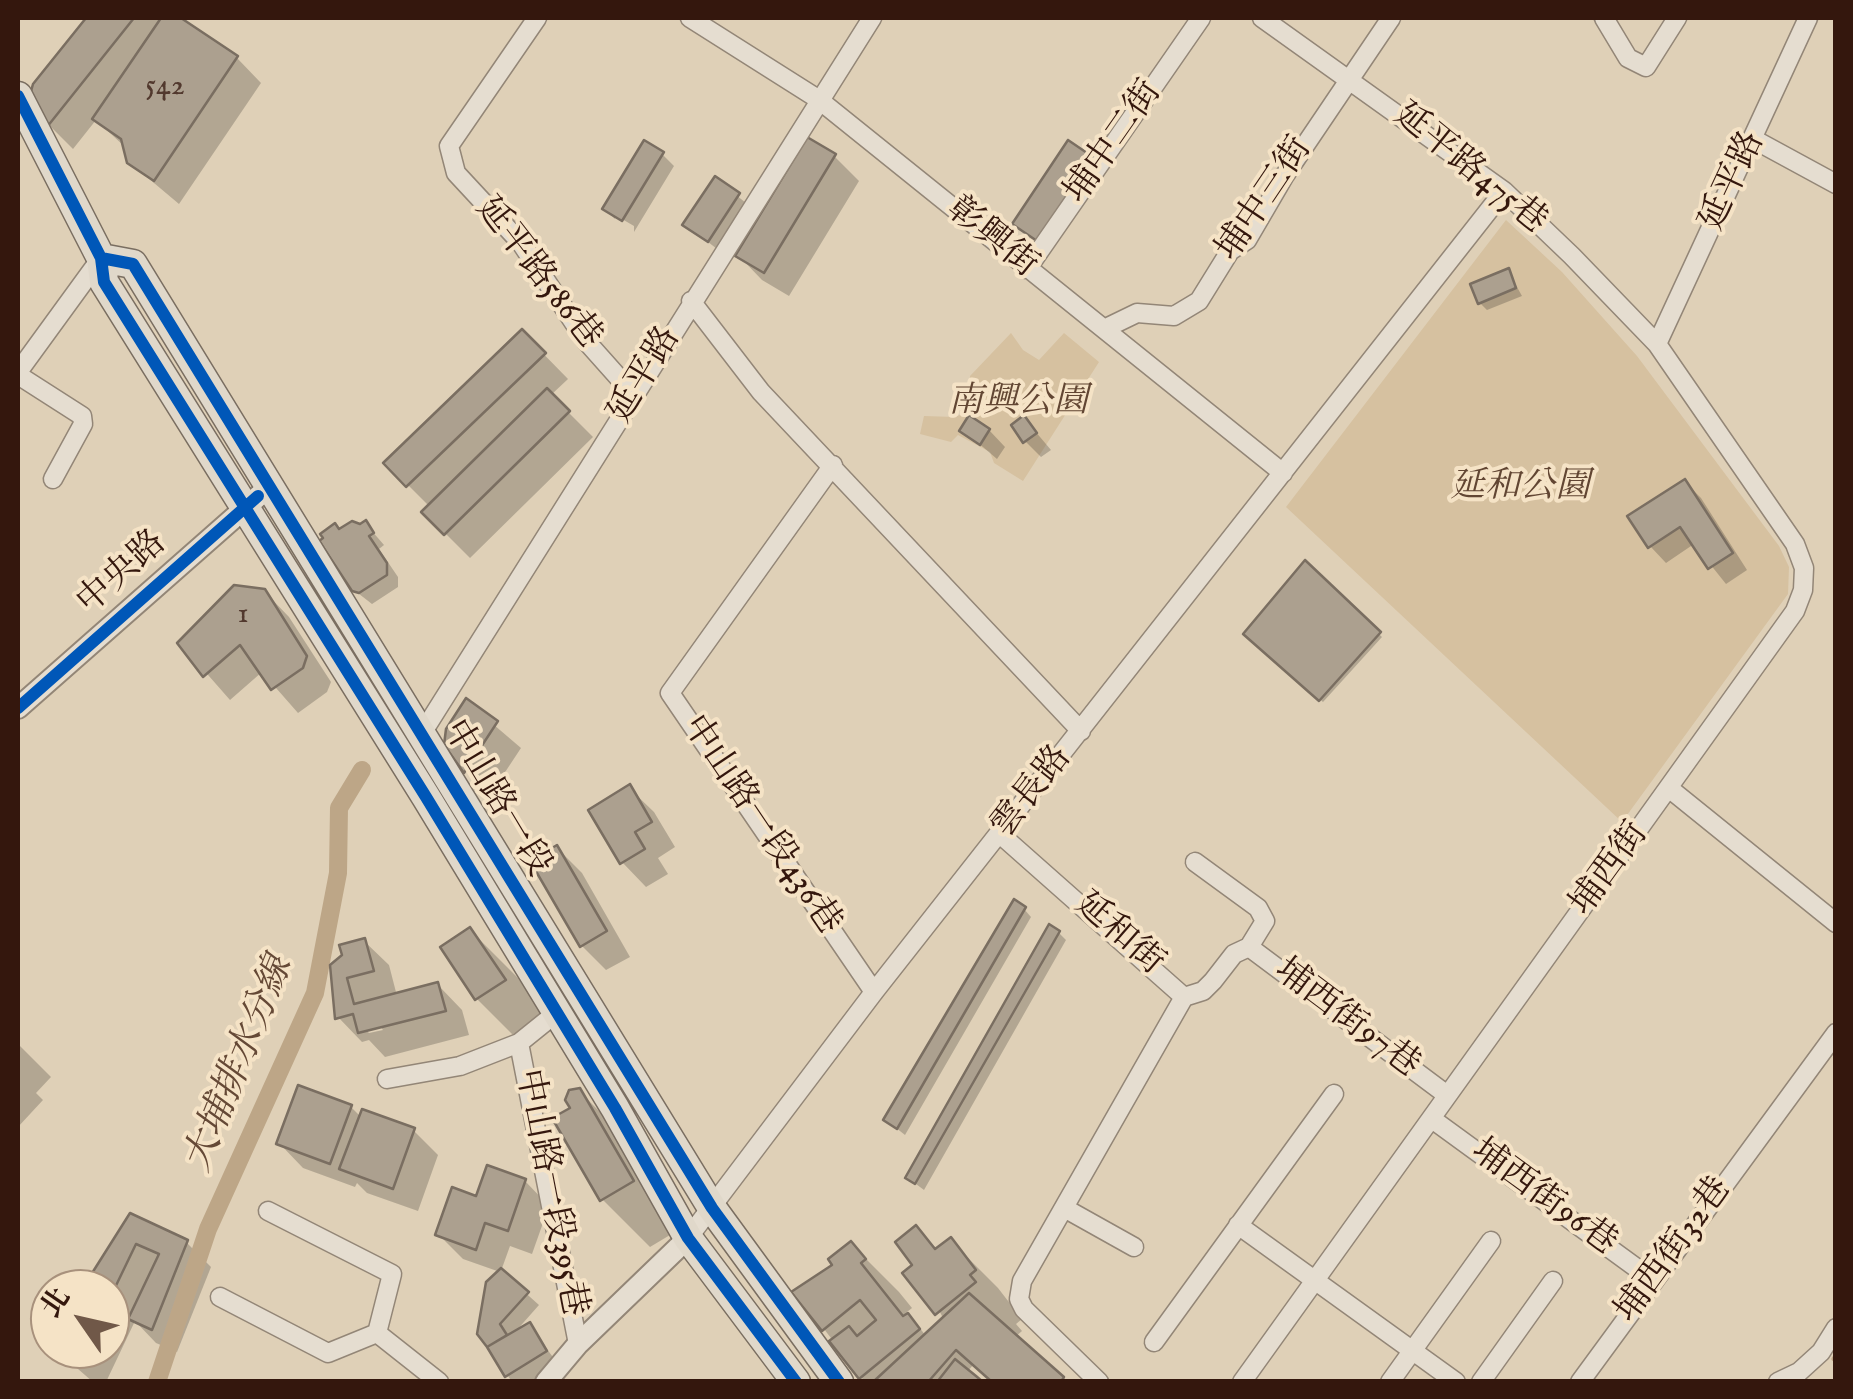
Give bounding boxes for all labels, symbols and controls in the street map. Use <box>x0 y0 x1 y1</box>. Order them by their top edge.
house number: 542 <box>145 70 185 106</box>
street label: 埔中二街 <box>1058 74 1172 212</box>
street label: 延平路475巷 <box>1384 95 1554 245</box>
street label: 延平路 <box>1693 126 1775 238</box>
street label: 埔中三街 <box>1209 130 1323 270</box>
street label: 延平路586巷 <box>465 190 609 358</box>
street label: 彰興街 <box>937 190 1045 288</box>
street label: 延平路 <box>601 320 691 432</box>
park label: 南興公園 <box>948 383 1088 425</box>
park label: 延和公園 <box>1450 468 1590 510</box>
street label: 中央路 <box>70 523 176 625</box>
house number: 1 <box>237 598 249 634</box>
street label: 中山路一段436巷 <box>671 709 849 943</box>
street label: 中山路一段 <box>432 713 558 885</box>
street label: 雲長路 <box>984 739 1082 847</box>
street label: 埔西街 <box>1563 815 1659 925</box>
street label: 延和街 <box>1065 885 1171 985</box>
water label: 大埔排水分線 <box>177 951 305 1179</box>
street label: 埔西街97巷 <box>1265 952 1427 1088</box>
street label: 中山路一段395巷 <box>504 1066 594 1320</box>
street label: 埔西街96巷 <box>1462 1132 1624 1266</box>
street label: 埔西街32巷 <box>1608 1170 1742 1332</box>
north arrow <box>30 1269 130 1369</box>
text: 北 <box>34 1282 79 1324</box>

